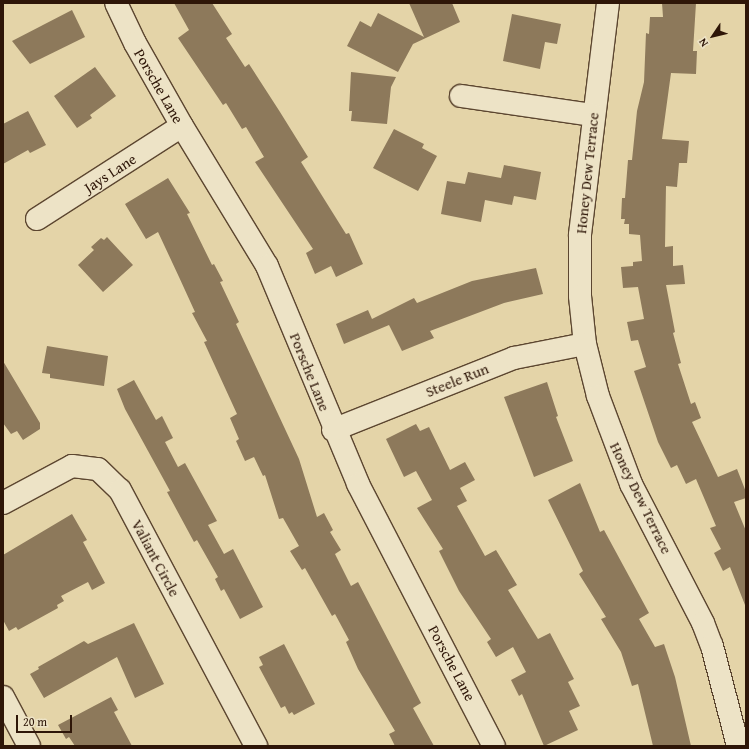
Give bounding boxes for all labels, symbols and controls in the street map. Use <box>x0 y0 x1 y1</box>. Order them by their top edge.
north arrow <box>693 16 733 56</box>
text: N <box>695 35 712 50</box>
street label: Porsche Lane <box>130 46 188 126</box>
street label: Honey Dew Terrace <box>572 111 602 235</box>
street label: Jays Lane <box>81 150 139 196</box>
street label: Porsche Lane <box>286 330 334 414</box>
street label: Steele Run <box>423 359 491 401</box>
street label: Honey Dew Terrace <box>606 439 676 557</box>
street label: Valiant Circle <box>128 516 184 600</box>
street label: Porsche Lane <box>425 622 479 704</box>
scale bar <box>18 707 74 733</box>
text: 20 m <box>23 713 47 730</box>

